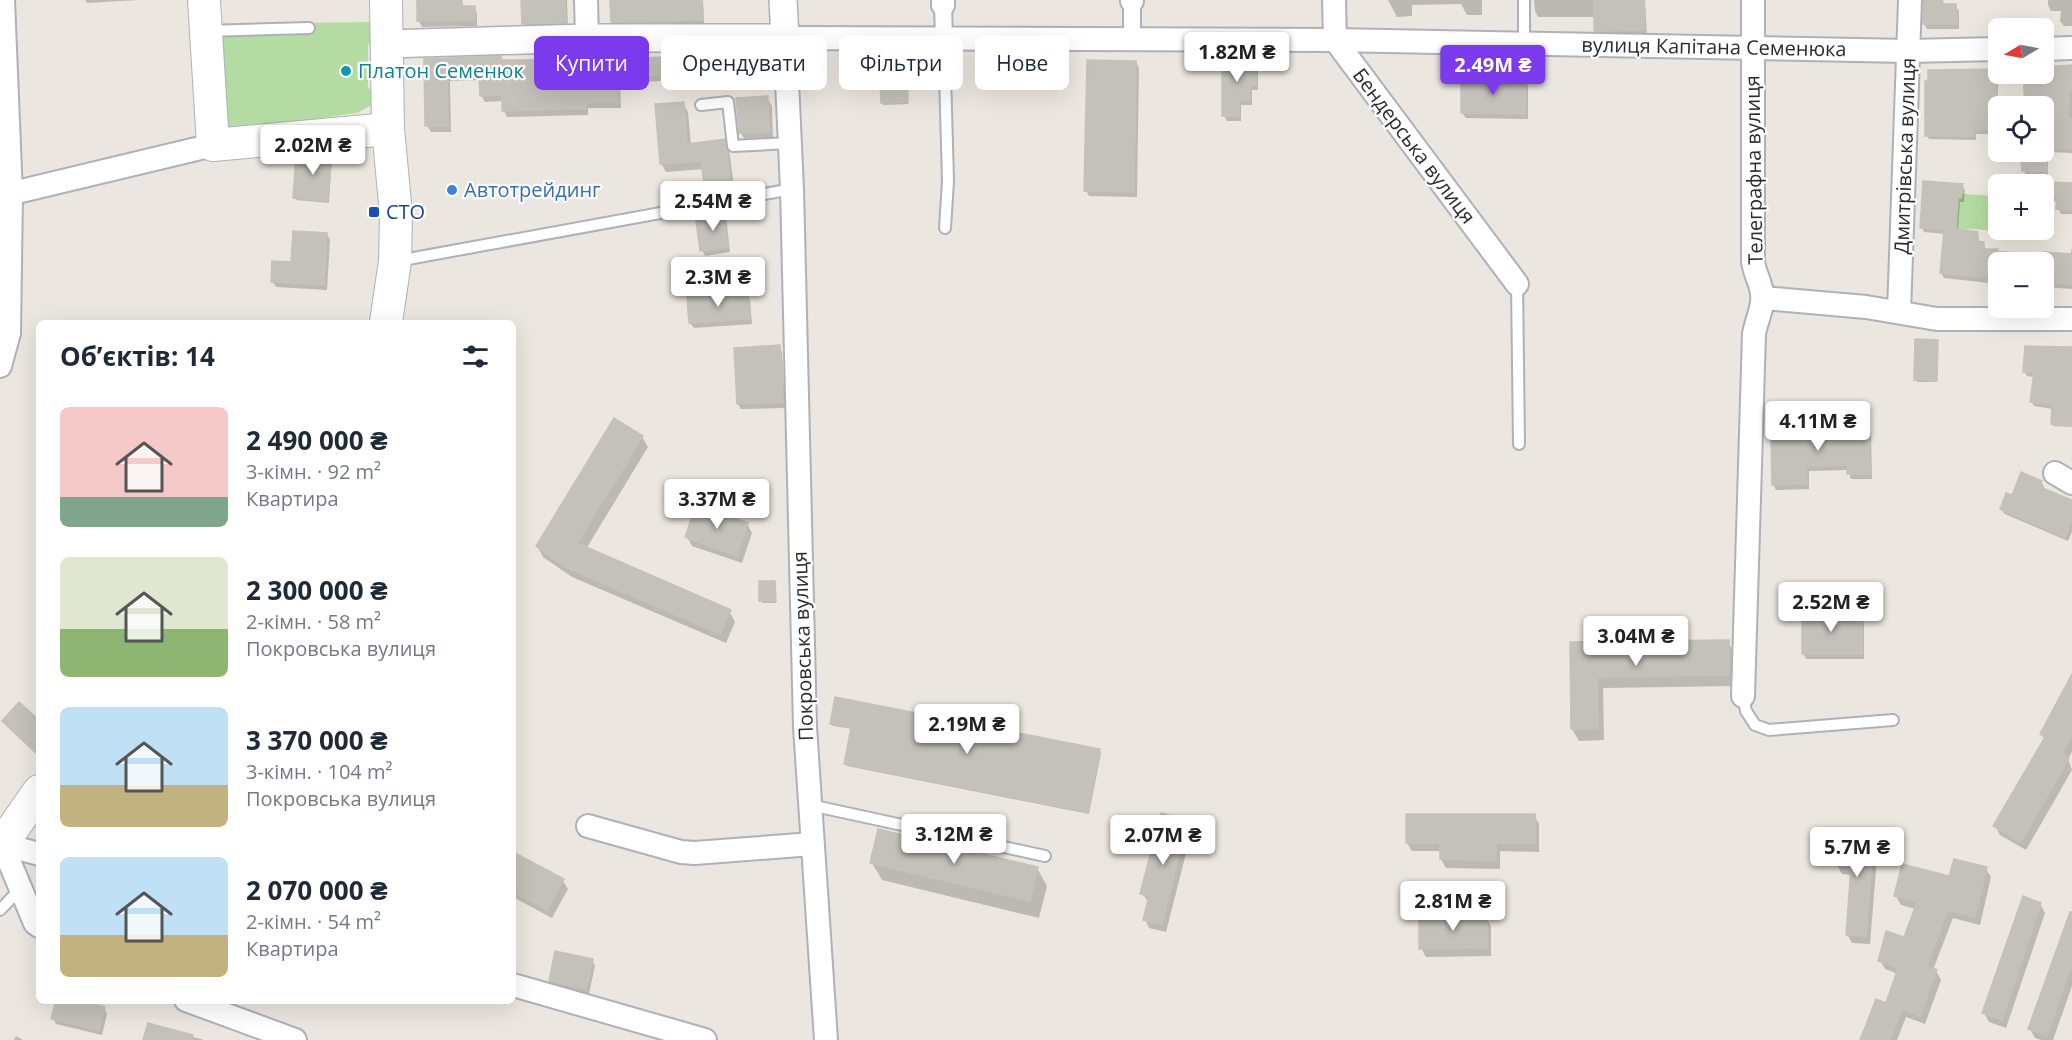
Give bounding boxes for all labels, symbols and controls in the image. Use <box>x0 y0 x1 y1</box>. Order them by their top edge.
north arrow <box>1988 18 2054 84</box>
map controls <box>1988 18 2054 318</box>
street label: вулиця Капітана Семенюка <box>1581 31 1847 62</box>
pin: 1.82M ₴ <box>1182 32 1292 83</box>
chip: Купити <box>534 36 649 90</box>
chip: Орендувати <box>661 36 827 90</box>
chip: Фільтри <box>839 36 963 90</box>
chip: Нове <box>975 36 1069 90</box>
text: 1.82M ₴ <box>1198 38 1276 65</box>
pin: 2.49M ₴ <box>1438 45 1548 96</box>
text: 2.49M ₴ <box>1454 51 1532 78</box>
place label: Платон Семенюк <box>358 57 524 84</box>
street label: Дмитрівська вулиця <box>1888 57 1921 255</box>
street label: Бендерська вулиця <box>1347 62 1482 229</box>
marker: Платон Семенюк <box>339 64 353 78</box>
street label: Телеграфна вулиця <box>1738 75 1769 265</box>
button: locate <box>1988 96 2054 162</box>
pin: 2.02M ₴ <box>258 125 368 176</box>
text: 2.02M ₴ <box>274 131 352 158</box>
button: + <box>1988 174 2054 240</box>
place label: Автотрейдинг <box>464 176 601 203</box>
pin: 2.54M ₴ <box>658 181 768 232</box>
marker: Автотрейдинг <box>445 183 459 197</box>
text: 2.54M ₴ <box>674 187 752 214</box>
place label: СТО <box>386 198 425 225</box>
marker: СТО <box>367 205 381 219</box>
button: − <box>1988 252 2054 318</box>
pin: 2.3M ₴ <box>669 257 767 308</box>
text: 2.3M ₴ <box>685 263 751 290</box>
text: Об’єктів: 14 <box>60 338 215 374</box>
icon: filters <box>459 340 492 373</box>
pin: 4.11M ₴ <box>1763 401 1873 452</box>
text: 4.11M ₴ <box>1779 407 1857 434</box>
text: 2 490 000 ₴ <box>246 422 388 458</box>
icon: home <box>108 431 180 503</box>
text: 3-кімн. · 92 m² <box>246 458 381 485</box>
pin: 3.37M ₴ <box>662 479 772 530</box>
text: Квартира <box>246 485 339 512</box>
text: 3.37M ₴ <box>678 485 756 512</box>
street label: Покровська вулиця <box>786 551 819 741</box>
text: 2 300 000 ₴ <box>246 572 388 608</box>
icon: home <box>108 581 180 653</box>
pin: 2.52M ₴ <box>1776 582 1886 633</box>
text: 2.52M ₴ <box>1792 588 1870 615</box>
text: 2-кімн. · 58 m² <box>246 608 381 635</box>
pin: 3.04M ₴ <box>1581 616 1691 667</box>
text: 3.04M ₴ <box>1597 622 1675 649</box>
text: Покровська вулиця <box>246 635 436 662</box>
pin: 2.19M ₴ <box>912 704 1022 755</box>
text: 2.19M ₴ <box>928 710 1006 737</box>
text: 3 370 000 ₴ <box>246 722 388 758</box>
icon: home <box>108 731 180 803</box>
text: 3-кімн. · 104 m² <box>246 758 392 785</box>
text: Покровська вулиця <box>246 785 436 812</box>
pin: 3.12M ₴ <box>899 814 1009 865</box>
pin: 2.07M ₴ <box>1108 815 1218 866</box>
text: 3.12M ₴ <box>915 820 993 847</box>
text: 2.07M ₴ <box>1124 821 1202 848</box>
pin: 5.7M ₴ <box>1808 827 1906 878</box>
text: 5.7M ₴ <box>1824 833 1890 860</box>
text: 2 070 000 ₴ <box>246 872 388 908</box>
icon: home <box>108 881 180 953</box>
pin: 2.81M ₴ <box>1398 881 1508 932</box>
text: 2.81M ₴ <box>1414 887 1492 914</box>
text: 2-кімн. · 54 m² <box>246 908 381 935</box>
text: Квартира <box>246 935 339 962</box>

